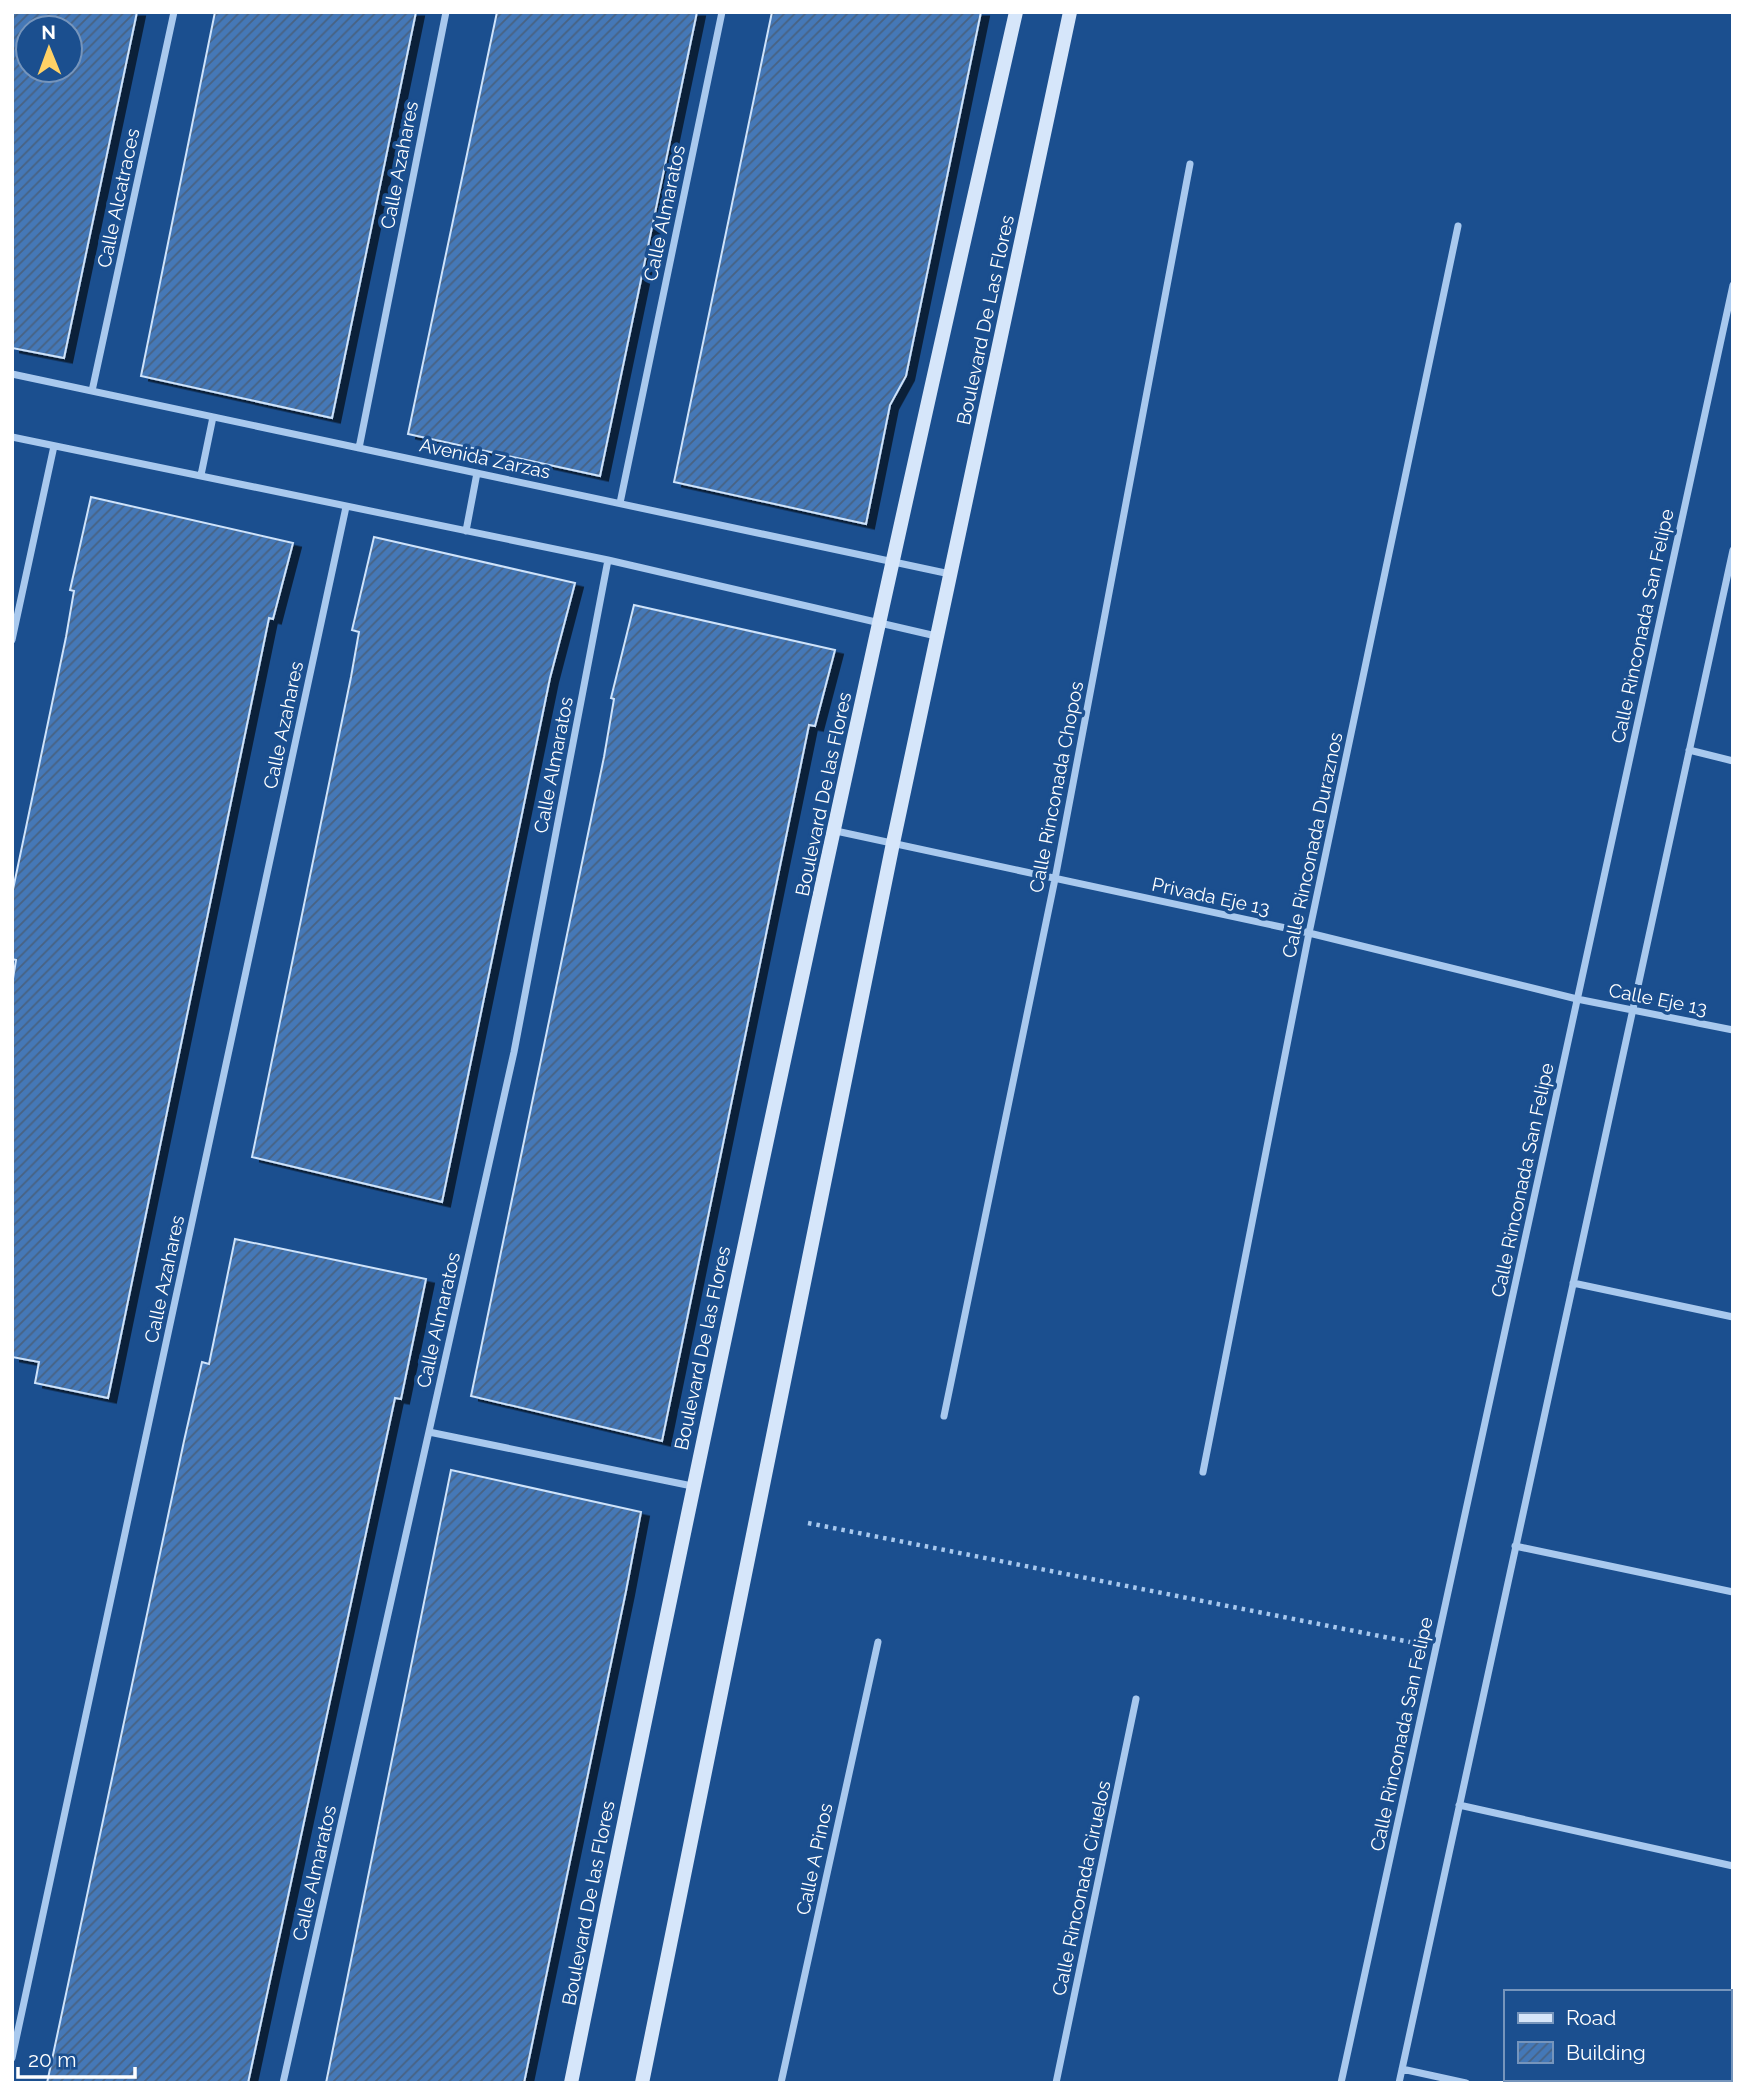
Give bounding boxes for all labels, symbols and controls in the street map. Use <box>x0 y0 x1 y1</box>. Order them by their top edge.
north arrow <box>14 14 84 84</box>
text: N <box>41 21 56 43</box>
street label: Calle Azahares <box>376 99 422 231</box>
street label: Calle Alcatraces <box>92 126 144 270</box>
street label: Calle Almaratos <box>639 143 689 283</box>
street label: Boulevard De Las Flores <box>952 213 1018 427</box>
street label: Avenida Zarzas <box>418 433 552 483</box>
street label: Calle Rinconada San Felipe <box>1606 507 1678 745</box>
street label: Calle Azahares <box>259 659 307 791</box>
street label: Calle Rinconada Chopos <box>1025 679 1087 895</box>
street label: Boulevard De las Flores <box>791 690 855 898</box>
street label: Calle Almaratos <box>529 695 577 835</box>
street label: Calle Rinconada Duraznos <box>1277 730 1347 960</box>
street label: Privada Eje 13 <box>1150 873 1272 919</box>
street label: Calle Eje 13 <box>1607 979 1709 1019</box>
street label: Calle Rinconada San Felipe <box>1486 1061 1558 1299</box>
street label: Calle Azahares <box>140 1213 188 1345</box>
street label: Boulevard De las Flores <box>670 1244 734 1452</box>
street label: Calle Almaratos <box>412 1250 464 1390</box>
street label: Calle Rinconada San Felipe <box>1365 1615 1437 1853</box>
street label: Calle Rinconada Ciruelos <box>1047 1778 1115 1998</box>
street label: Boulevard De las Flores <box>557 1799 619 2007</box>
street label: Calle A Pinos <box>791 1801 837 1917</box>
street label: Calle Almaratos <box>288 1803 340 1943</box>
legend <box>1504 1990 1731 2081</box>
text: Road <box>1566 2005 1616 2030</box>
scale bar <box>18 2036 135 2080</box>
text: Building <box>1566 2040 1646 2065</box>
text: 20 m <box>28 2047 76 2072</box>

